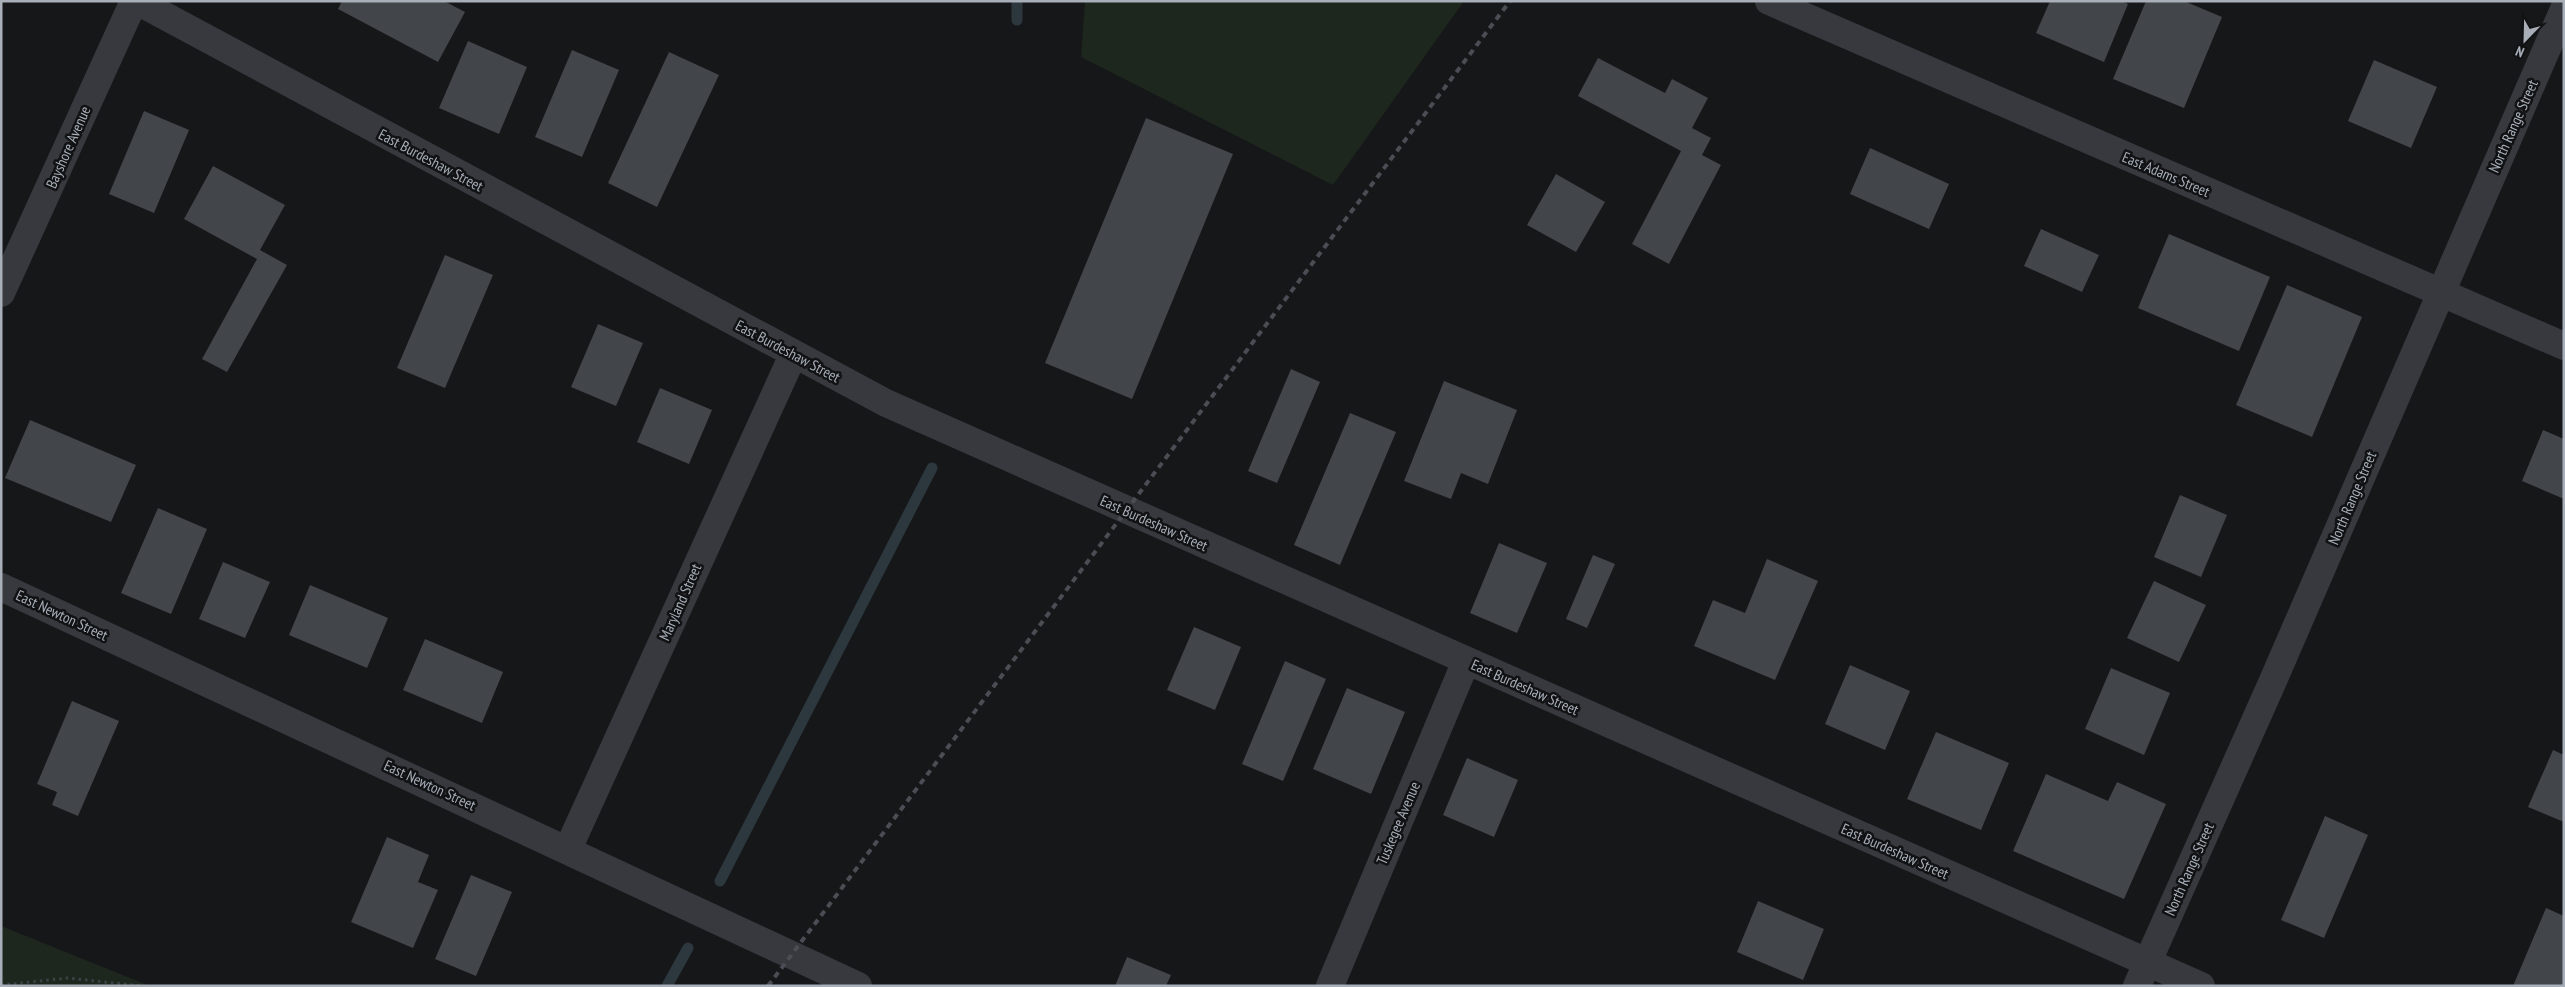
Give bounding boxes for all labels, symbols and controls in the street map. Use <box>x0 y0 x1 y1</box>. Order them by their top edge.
north arrow <box>2500 15 2550 65</box>
text: N <box>2513 42 2527 62</box>
street label: North Range Street <box>2484 77 2542 175</box>
street label: Bayshore Avenue <box>41 103 95 191</box>
street label: East Burdeshaw Street <box>375 124 487 196</box>
street label: East Adams Street <box>2119 147 2213 201</box>
street label: East Burdeshaw Street <box>732 315 844 387</box>
street label: North Range Street <box>2324 448 2380 548</box>
street label: East Burdeshaw Street <box>1097 491 1211 555</box>
street label: Maryland Street <box>655 561 705 643</box>
street label: East Newton Street <box>13 585 111 645</box>
street label: East Burdeshaw Street <box>1468 655 1582 719</box>
street label: East Newton Street <box>381 755 479 815</box>
street label: Tuskegee Avenue <box>1372 779 1424 867</box>
street label: East Burdeshaw Street <box>1838 819 1952 883</box>
street label: North Range Street <box>2160 820 2218 918</box>

